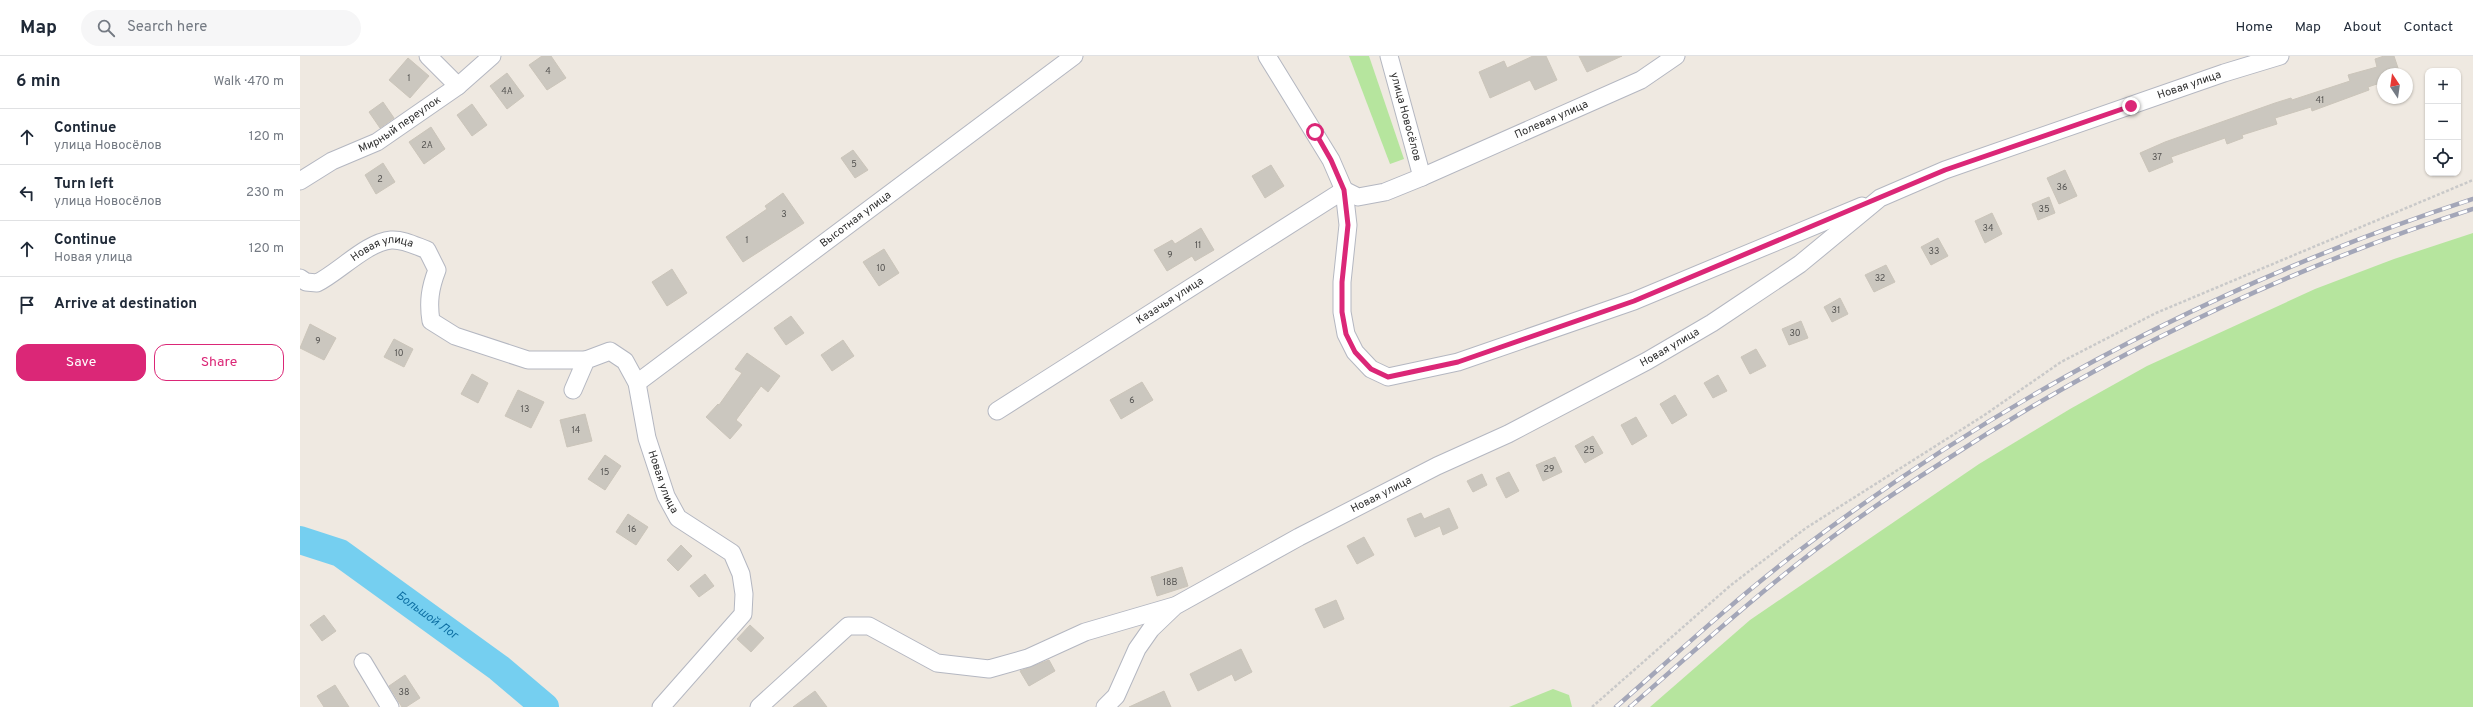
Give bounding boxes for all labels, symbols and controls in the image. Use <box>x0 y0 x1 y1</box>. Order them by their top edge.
search box <box>81 10 361 46</box>
text: Map <box>20 16 57 40</box>
icon: search <box>95 17 117 39</box>
text: Search here <box>127 18 207 37</box>
text: Home <box>2236 19 2273 36</box>
text: Map <box>2295 19 2321 36</box>
text: About <box>2343 19 2382 36</box>
text: Contact <box>2404 19 2453 36</box>
house number: 4 <box>545 66 551 77</box>
street label: Новая улица <box>2156 67 2223 103</box>
north arrow <box>2377 68 2413 104</box>
map controls <box>2425 68 2461 176</box>
button: + <box>2425 68 2461 104</box>
text: 6 min <box>16 71 60 93</box>
street label: улица Новосёлов <box>1387 71 1424 163</box>
house number: 1 <box>407 73 411 84</box>
text: Walk · 470 m <box>213 74 284 90</box>
house number: 4А <box>501 86 513 97</box>
street label: Мирный переулок <box>356 93 444 156</box>
house number: 41 <box>2316 95 2324 106</box>
street label: Полевая улица <box>1512 97 1591 142</box>
route end <box>2122 97 2140 115</box>
button: − <box>2425 104 2461 140</box>
text: Continue <box>54 119 116 138</box>
route start <box>1306 123 1324 141</box>
icon: ahead <box>16 126 38 148</box>
text: 120 m <box>249 129 284 145</box>
text: улица Новосёлов <box>54 138 162 154</box>
house number: 2А <box>421 140 433 151</box>
button: locate <box>2425 140 2461 176</box>
house number: 37 <box>2152 152 2162 163</box>
house number: 5 <box>851 159 857 170</box>
house number: 2 <box>377 174 383 185</box>
text: Turn left <box>54 175 114 194</box>
icon: left <box>16 182 38 204</box>
house number: 36 <box>2057 182 2067 193</box>
text: 230 m <box>246 185 284 201</box>
street label: Высотная улица <box>817 188 894 251</box>
text: улица Новосёлов <box>54 194 162 210</box>
house number: 35 <box>2038 204 2050 215</box>
house number: 3 <box>781 209 787 220</box>
house number: 34 <box>1982 223 1994 234</box>
text: Continue <box>54 231 116 250</box>
street label: Новая улица <box>348 233 416 265</box>
house number: 1 <box>745 235 749 246</box>
icon: ahead <box>16 238 38 260</box>
house number: 11 <box>1195 240 1201 251</box>
text: 120 m <box>249 241 284 257</box>
house number: 33 <box>1929 246 1939 257</box>
text: Новая улица <box>54 250 132 266</box>
house number: 9 <box>1167 250 1173 261</box>
house number: 10 <box>876 263 886 274</box>
house number: 32 <box>1875 273 1885 284</box>
street label: Казачья улица <box>1134 274 1206 328</box>
icon: arrive <box>16 294 38 316</box>
text: Arrive at destination <box>54 295 197 314</box>
house number: 31 <box>1832 305 1840 316</box>
street label: Новая улица <box>1638 325 1702 370</box>
house number: 30 <box>1789 328 1801 339</box>
house number: 9 <box>315 336 321 347</box>
button: Save <box>16 344 146 381</box>
button: Share <box>154 344 284 381</box>
house number: 10 <box>394 348 404 359</box>
house number: 6 <box>1129 395 1135 406</box>
house number: 13 <box>521 404 529 415</box>
house number: 14 <box>572 425 581 436</box>
house number: 25 <box>1583 445 1595 456</box>
street label: Новая улица <box>645 449 681 516</box>
house number: 29 <box>1544 464 1554 475</box>
house number: 15 <box>601 467 609 478</box>
street label: Новая улица <box>1348 473 1414 516</box>
house number: 16 <box>628 524 636 535</box>
house number: 18В <box>1163 577 1177 588</box>
water label: Большой Лог <box>392 588 462 644</box>
house number: 38 <box>399 687 409 698</box>

